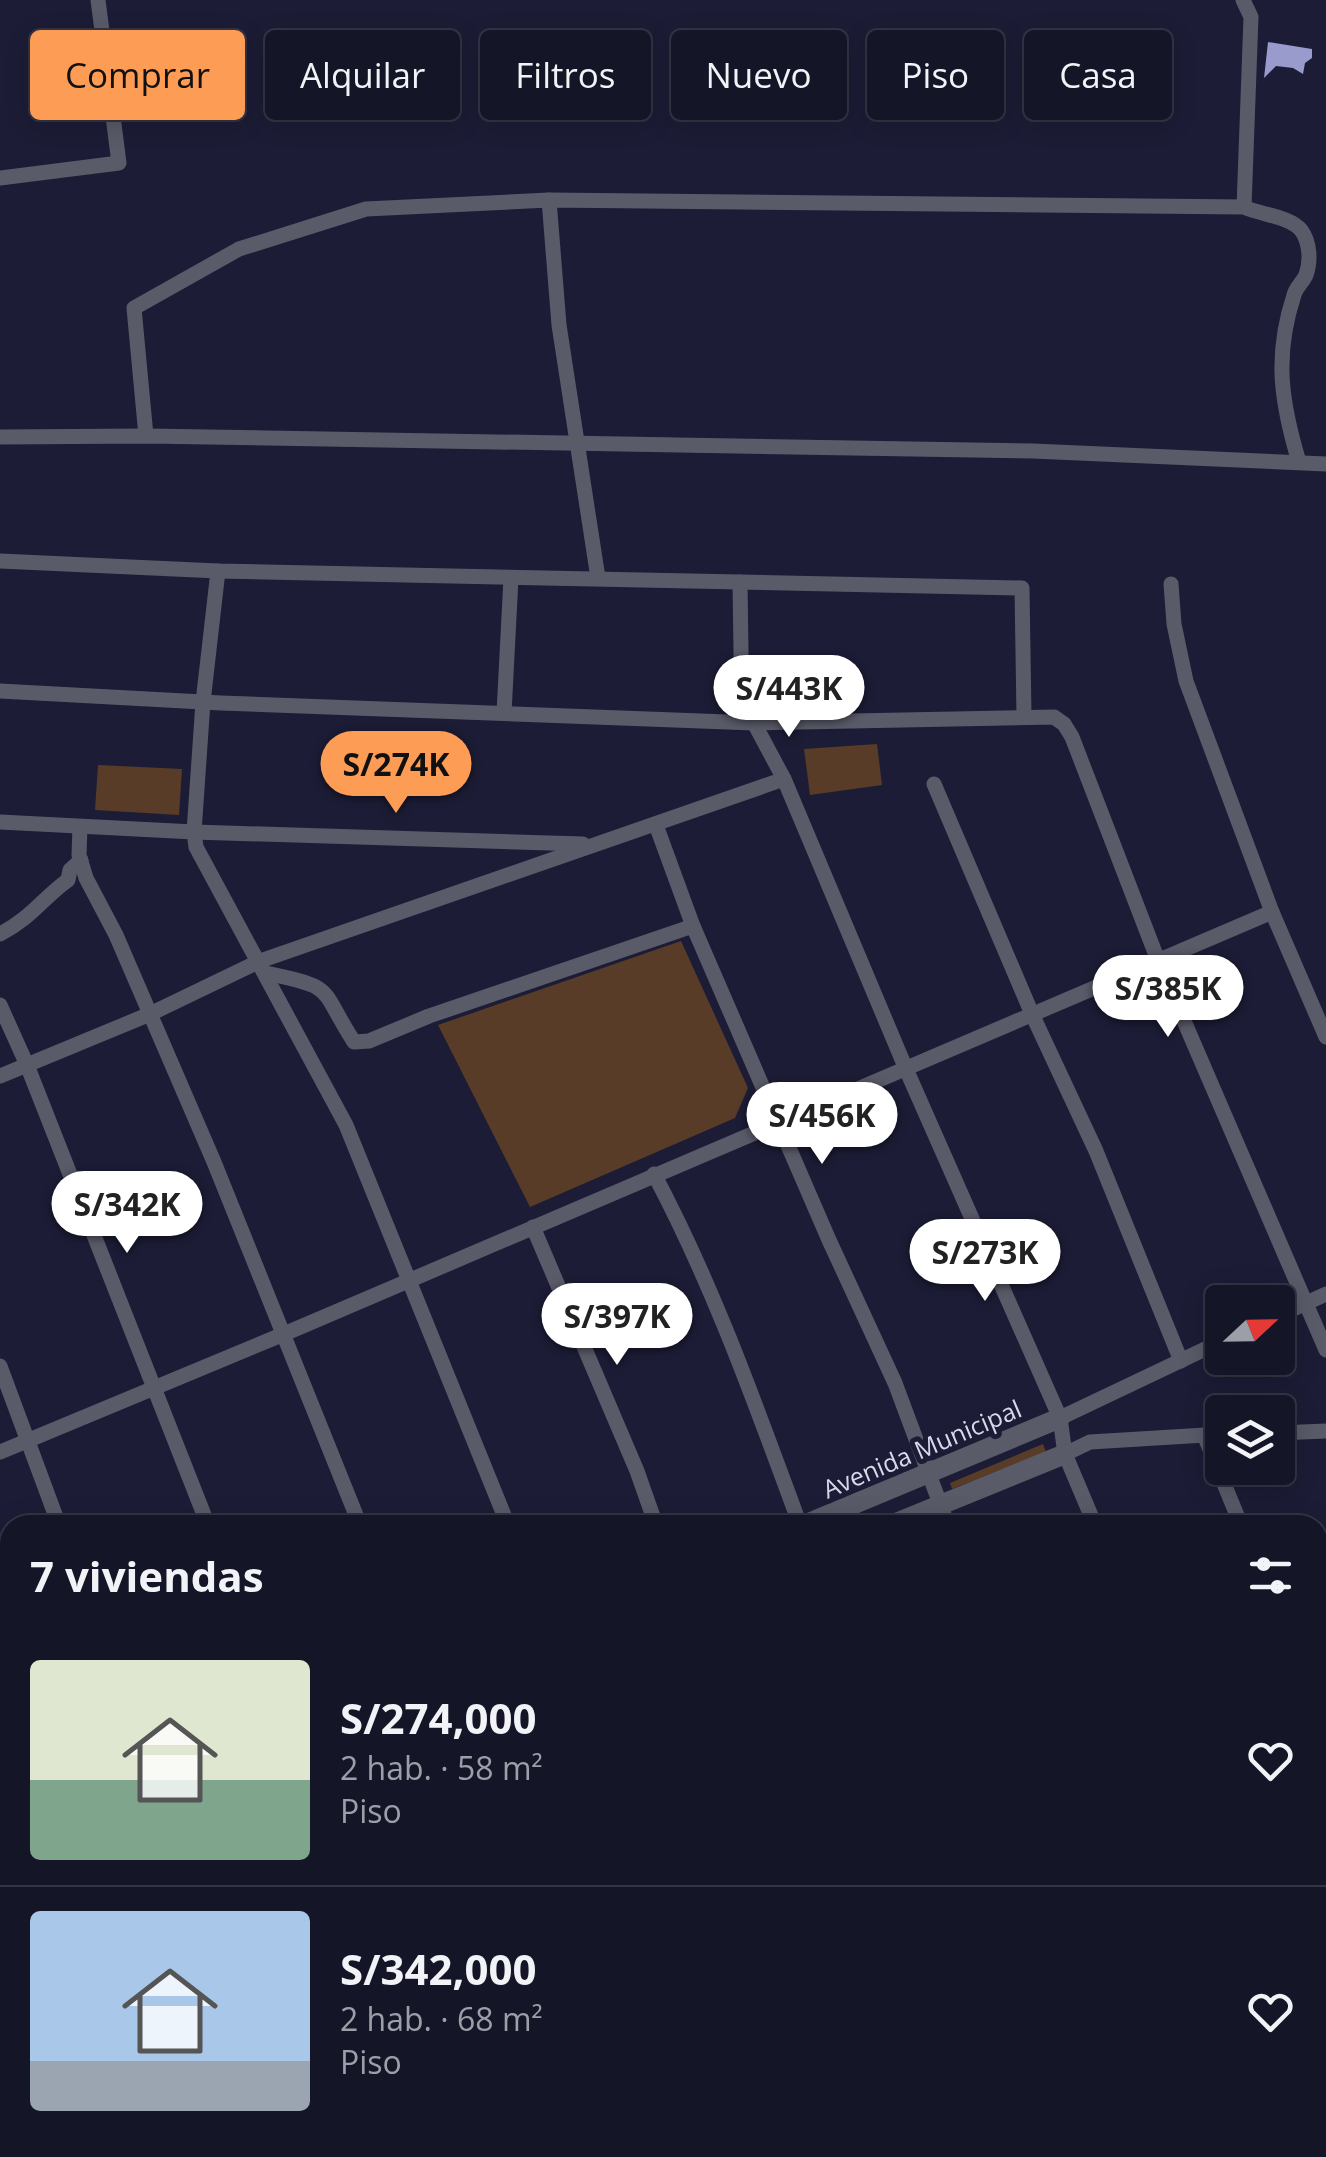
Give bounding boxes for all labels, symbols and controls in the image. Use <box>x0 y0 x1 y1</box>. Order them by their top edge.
chip: Comprar <box>30 30 245 120</box>
chip: Alquilar <box>265 30 460 120</box>
chip: Filtros <box>480 30 651 120</box>
chip: Nuevo <box>671 30 847 120</box>
chip: Piso <box>867 30 1004 120</box>
chip: Casa <box>1024 30 1172 120</box>
pin: S/443K <box>708 655 870 740</box>
text: S/443K <box>736 666 842 709</box>
pin: S/274K <box>315 731 477 816</box>
text: S/274K <box>343 742 449 785</box>
pin: S/385K <box>1087 955 1249 1040</box>
text: S/385K <box>1115 966 1221 1009</box>
pin: S/456K <box>741 1082 903 1167</box>
text: S/456K <box>769 1093 875 1136</box>
pin: S/342K <box>46 1171 208 1256</box>
text: S/342K <box>74 1182 180 1225</box>
pin: S/273K <box>904 1219 1066 1304</box>
text: S/273K <box>932 1230 1038 1273</box>
pin: S/397K <box>536 1283 698 1368</box>
north arrow <box>1205 1285 1295 1375</box>
map controls <box>1205 1285 1295 1485</box>
text: S/397K <box>564 1294 670 1337</box>
street label: Avenida Municipal <box>817 1391 1026 1505</box>
button: layers <box>1205 1395 1295 1485</box>
text: 7 viviendas <box>30 1547 264 1604</box>
icon: filters <box>1243 1548 1298 1603</box>
text: S/274,000 <box>340 1689 537 1746</box>
icon: home <box>110 1700 230 1820</box>
icon: heart <box>1243 1733 1298 1788</box>
text: 2 hab. · 58 m² <box>340 1746 543 1789</box>
text: Piso <box>340 1789 402 1832</box>
text: S/342,000 <box>340 1940 537 1997</box>
icon: home <box>110 1951 230 2071</box>
icon: heart <box>1243 1984 1298 2039</box>
text: 2 hab. · 68 m² <box>340 1997 543 2040</box>
text: Piso <box>340 2040 402 2083</box>

